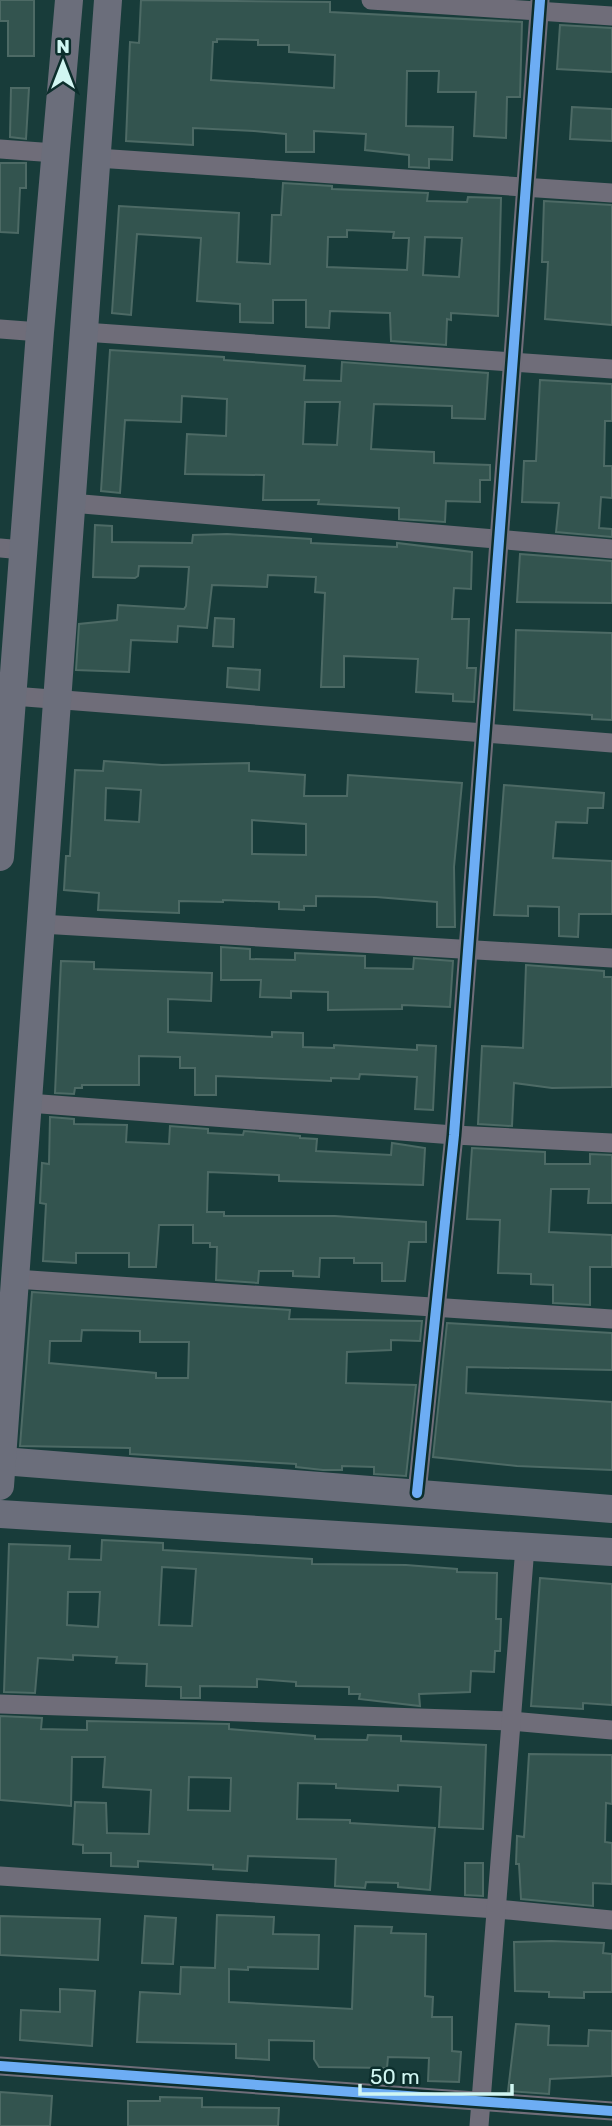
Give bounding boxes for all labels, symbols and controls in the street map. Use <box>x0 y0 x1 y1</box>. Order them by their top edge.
north arrow <box>28 28 98 98</box>
text: N <box>56 35 70 58</box>
scale bar <box>360 2052 512 2096</box>
text: 50 m <box>370 2064 420 2089</box>

